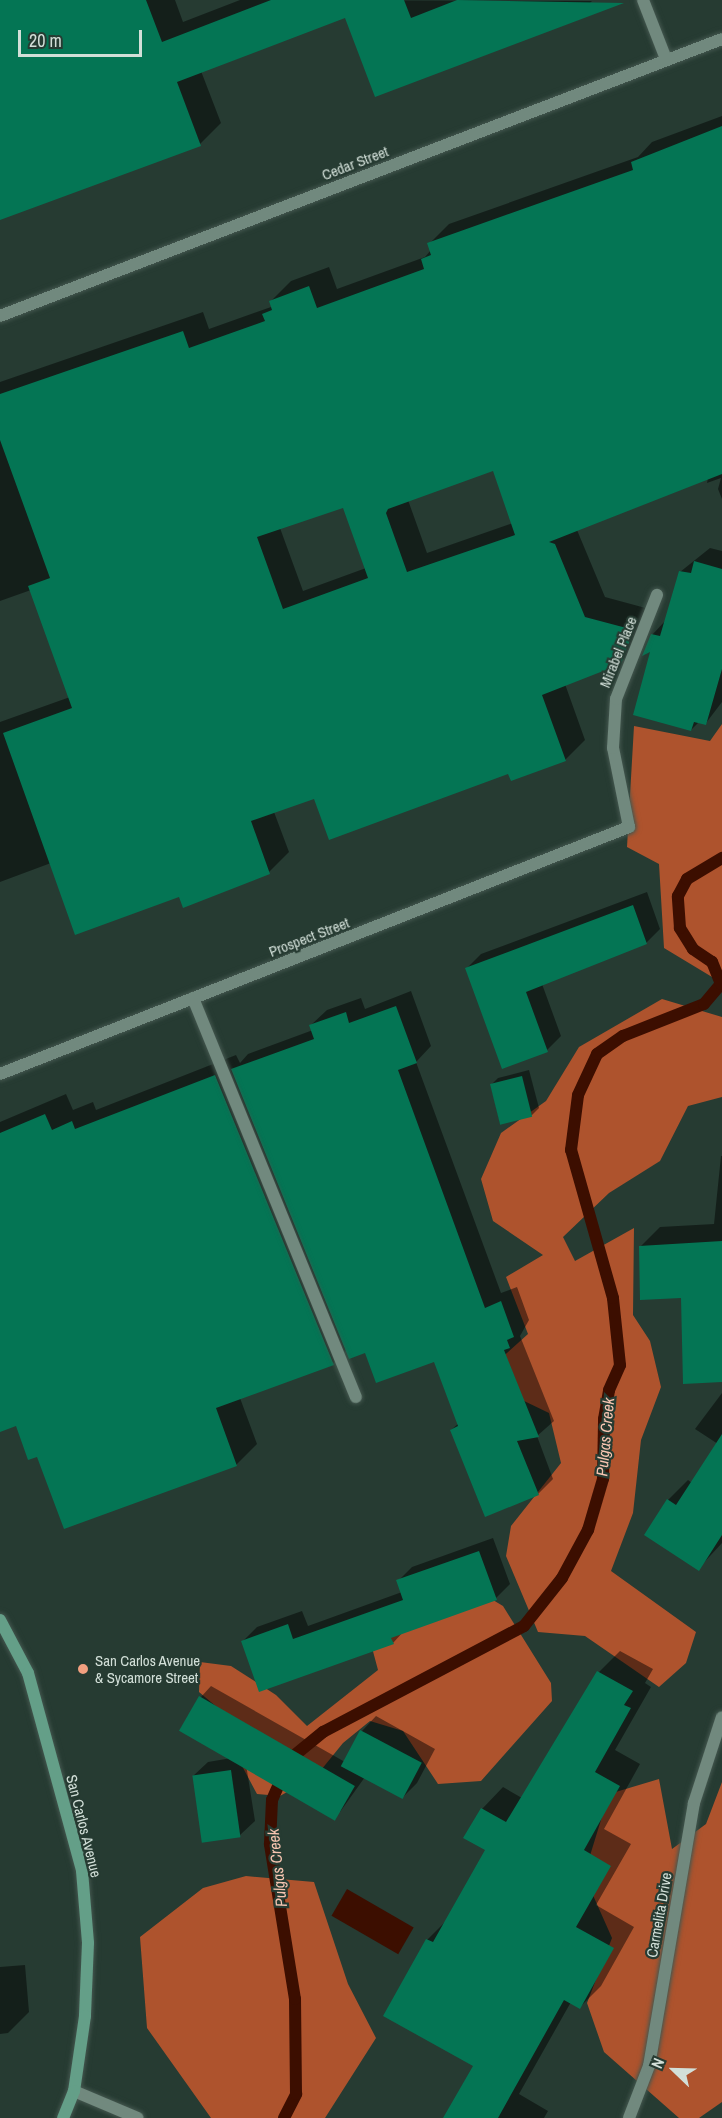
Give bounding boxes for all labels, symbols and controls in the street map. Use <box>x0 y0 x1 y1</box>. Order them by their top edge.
scale bar <box>21 18 146 56</box>
text: 20 m <box>29 28 62 53</box>
street label: Cedar Street <box>319 142 391 184</box>
street label: Mirabel Place <box>596 614 640 690</box>
street label: Prospect Street <box>266 913 352 961</box>
water label: Pulgas Creek <box>592 1397 618 1477</box>
place label: San Carlos Avenue & Sycamore Street <box>95 1651 201 1686</box>
marker: San Carlos Avenue & Sycamore Street <box>76 1662 90 1676</box>
street label: San Carlos Avenue <box>62 1773 106 1879</box>
water label: Pulgas Creek <box>263 1828 291 1908</box>
street label: Carmelita Drive <box>643 1871 675 1959</box>
north arrow <box>644 2040 704 2100</box>
text: N <box>645 2054 669 2072</box>

